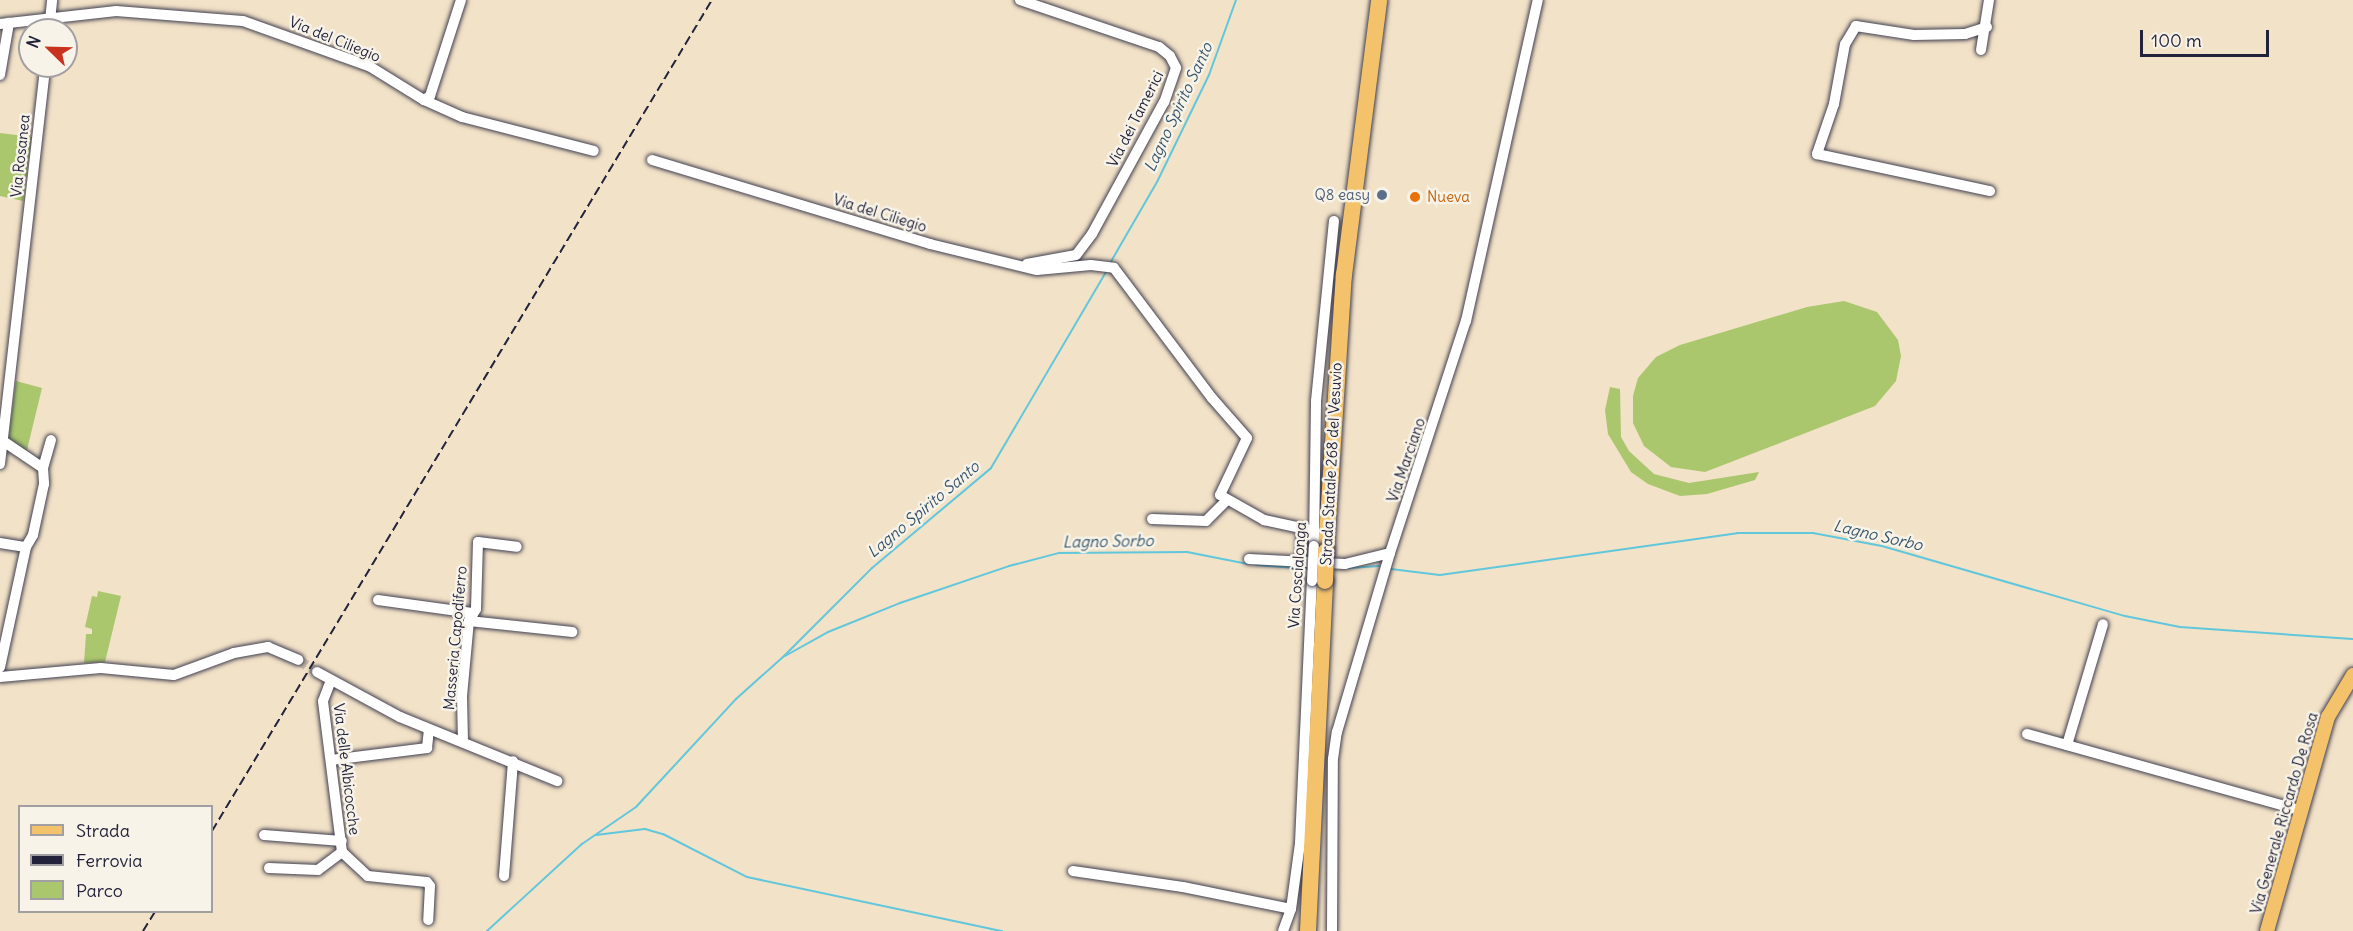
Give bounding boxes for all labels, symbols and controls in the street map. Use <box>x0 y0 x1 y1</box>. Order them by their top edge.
street label: Via del Ciliegio <box>287 13 383 65</box>
north arrow <box>18 18 78 78</box>
scale bar <box>2143 18 2272 56</box>
text: 100 m <box>2151 29 2202 52</box>
text: N <box>22 33 45 51</box>
water label: Lagno Spirito Santo <box>1140 39 1216 175</box>
street label: Via dei Tamerici <box>1103 68 1167 170</box>
street label: Via Rosanea <box>7 114 33 198</box>
place label: Q8 easy <box>1314 186 1370 204</box>
marker: Q8 easy <box>1375 188 1389 202</box>
place label: Nueva <box>1427 188 1470 206</box>
street label: Via del Ciliegio <box>831 190 929 236</box>
marker: Nueva <box>1408 190 1422 204</box>
street label: Strada Statale 268 del Vesuvio <box>1317 362 1345 566</box>
street label: Via Marciano <box>1383 415 1429 505</box>
water label: Lagno Spirito Santo <box>863 457 983 561</box>
water label: Lagno Sorbo <box>1832 515 1924 555</box>
street label: Via Coscialonga <box>1284 521 1310 629</box>
water label: Lagno Sorbo <box>1062 531 1154 551</box>
street label: Masseria Capodiferro <box>440 565 470 711</box>
street label: Via delle Albicocche <box>330 702 364 836</box>
street label: Via Generale Riccardo De Rosa <box>2247 710 2321 916</box>
legend <box>18 805 213 913</box>
text: Strada <box>76 819 130 842</box>
text: Ferrovia <box>76 849 143 872</box>
text: Parco <box>76 879 123 902</box>

